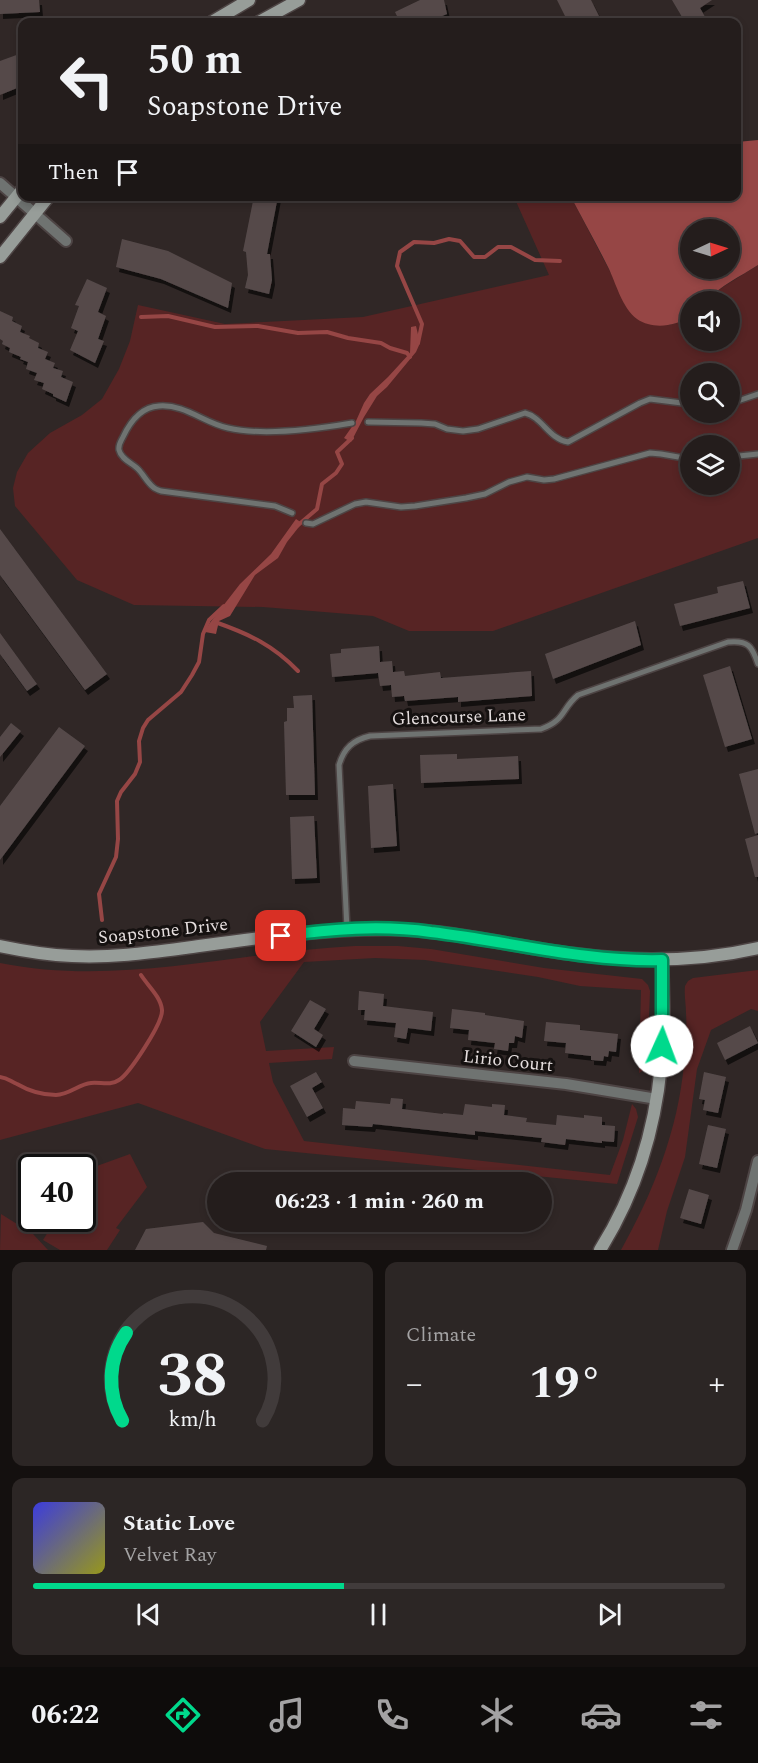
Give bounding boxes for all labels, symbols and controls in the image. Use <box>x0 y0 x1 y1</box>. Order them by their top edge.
text: 50 m <box>147 29 242 92</box>
icon: left <box>48 42 126 120</box>
text: Soapstone Drive <box>147 86 342 128</box>
text: Then <box>48 156 99 189</box>
icon: arrive <box>111 156 144 189</box>
north arrow <box>680 219 740 279</box>
map controls <box>680 219 740 495</box>
button: sound <box>680 291 740 351</box>
button: search <box>680 363 740 423</box>
button: layers <box>680 435 740 495</box>
street label: Glencourse Lane <box>391 701 527 733</box>
pin <box>255 910 306 961</box>
street label: Soapstone Drive <box>97 911 229 951</box>
icon: arrive <box>264 919 297 952</box>
position arrow <box>630 1014 694 1078</box>
street label: Lirio Court <box>462 1043 554 1079</box>
speed limit sign: 40 <box>18 1154 96 1232</box>
text: 06:23 · 1 min · 260 m <box>275 1185 484 1218</box>
text: Climate <box>406 1320 476 1350</box>
text: 38 <box>157 1329 228 1424</box>
text: 19° <box>529 1349 602 1418</box>
text: − <box>406 1359 423 1409</box>
text: + <box>709 1359 725 1409</box>
text: km/h <box>168 1403 217 1436</box>
text: Static Love <box>123 1507 235 1540</box>
text: Velvet Ray <box>123 1540 216 1570</box>
icon: previous <box>132 1598 165 1631</box>
icon: pause <box>362 1598 395 1631</box>
icon: next <box>593 1598 626 1631</box>
text: 06:22 <box>31 1694 99 1736</box>
icon: directions <box>162 1694 204 1736</box>
icon: music <box>266 1694 308 1736</box>
icon: phone <box>371 1694 413 1736</box>
icon: climate <box>476 1694 518 1736</box>
icon: car <box>580 1694 622 1736</box>
icon: filters <box>685 1694 727 1736</box>

